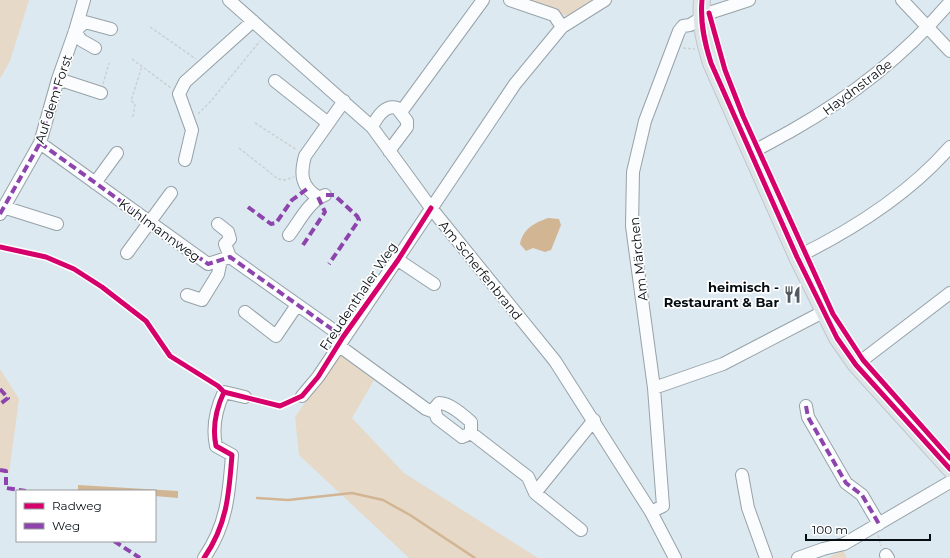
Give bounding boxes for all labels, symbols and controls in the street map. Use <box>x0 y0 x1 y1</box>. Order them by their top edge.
street label: Auf dem Forst <box>31 53 75 145</box>
street label: Haydnstraße <box>819 56 895 118</box>
street label: Kuhlmannweg <box>116 195 204 265</box>
street label: Am Märchen <box>626 216 650 302</box>
street label: Am Scherfenbrand <box>436 217 526 323</box>
street label: Freudenthaler Weg <box>316 239 400 353</box>
place label: heimisch - Restaurant & Bar <box>664 279 779 310</box>
restaurant icon: heimisch - Restaurant & Bar <box>782 284 802 304</box>
legend <box>16 490 156 542</box>
text: Radweg <box>52 498 102 513</box>
scale bar <box>806 516 930 542</box>
text: Weg <box>52 518 80 533</box>
text: 100 m <box>812 522 848 537</box>

